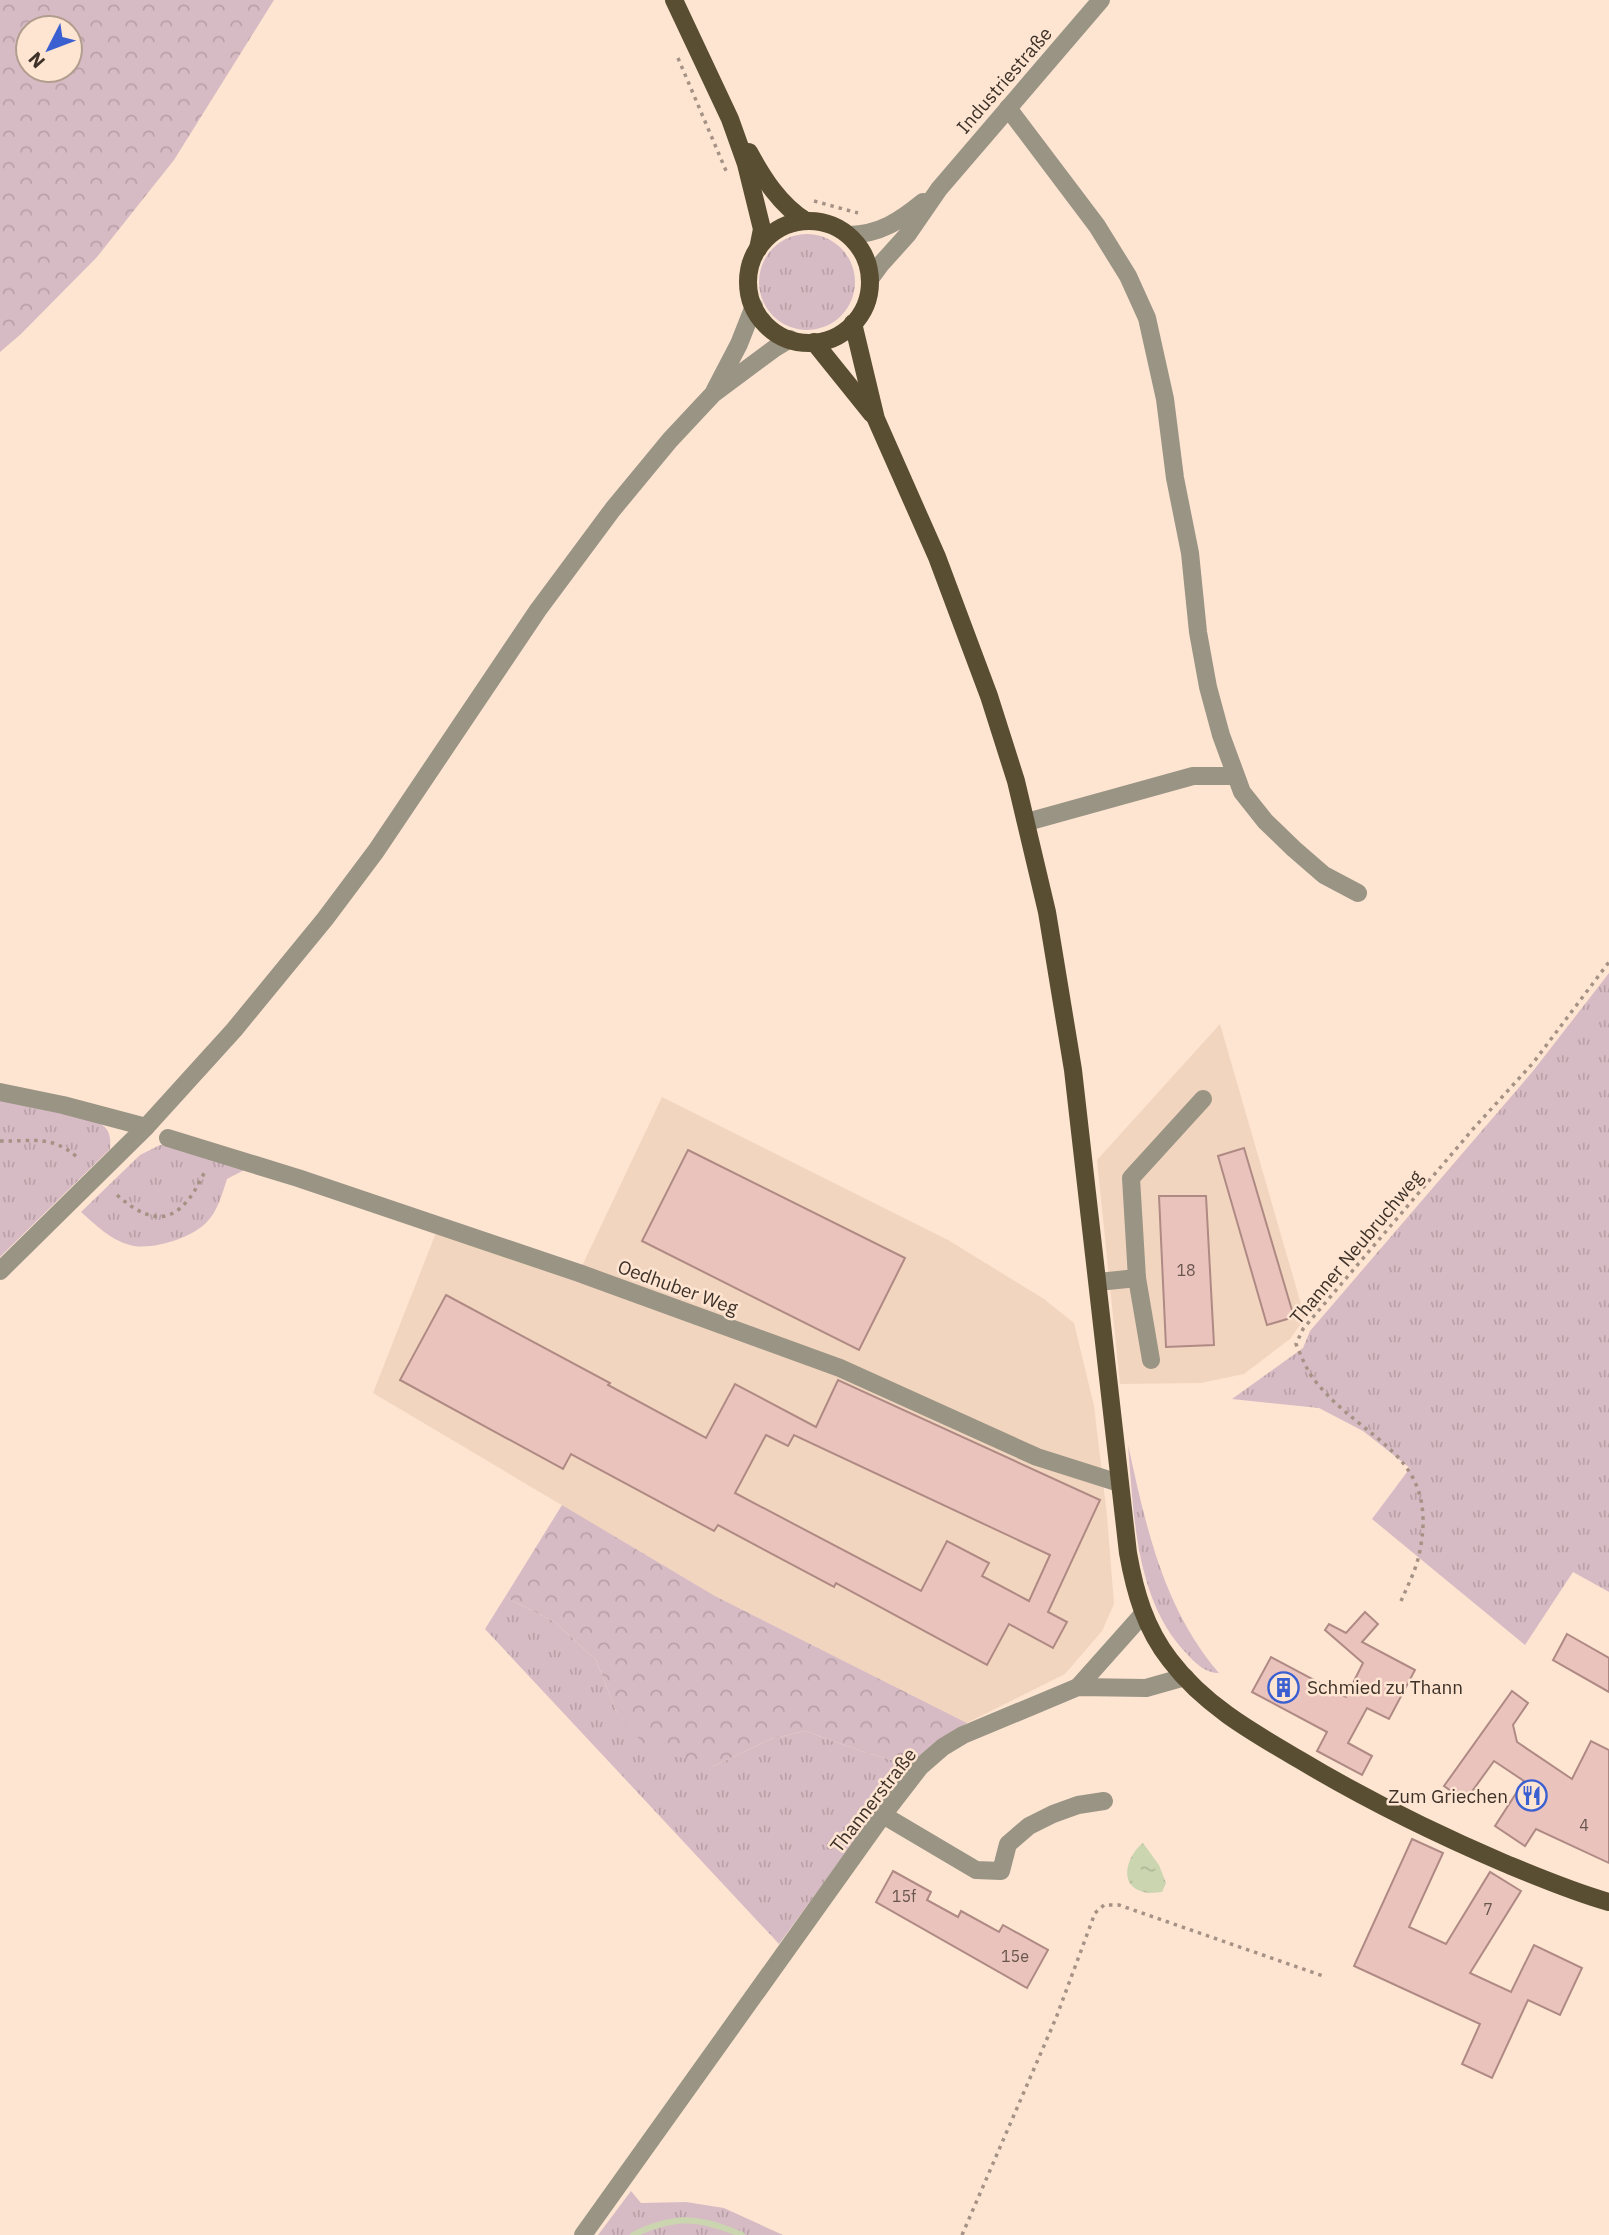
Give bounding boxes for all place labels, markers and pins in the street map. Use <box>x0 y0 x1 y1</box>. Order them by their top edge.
building icon: Schmied zu Thann <box>1267 1670 1301 1704</box>
place label: Schmied zu Thann <box>1307 1675 1463 1699</box>
restaurant icon: Zum Griechen <box>1514 1779 1548 1813</box>
place label: Zum Griechen <box>1388 1784 1508 1808</box>

